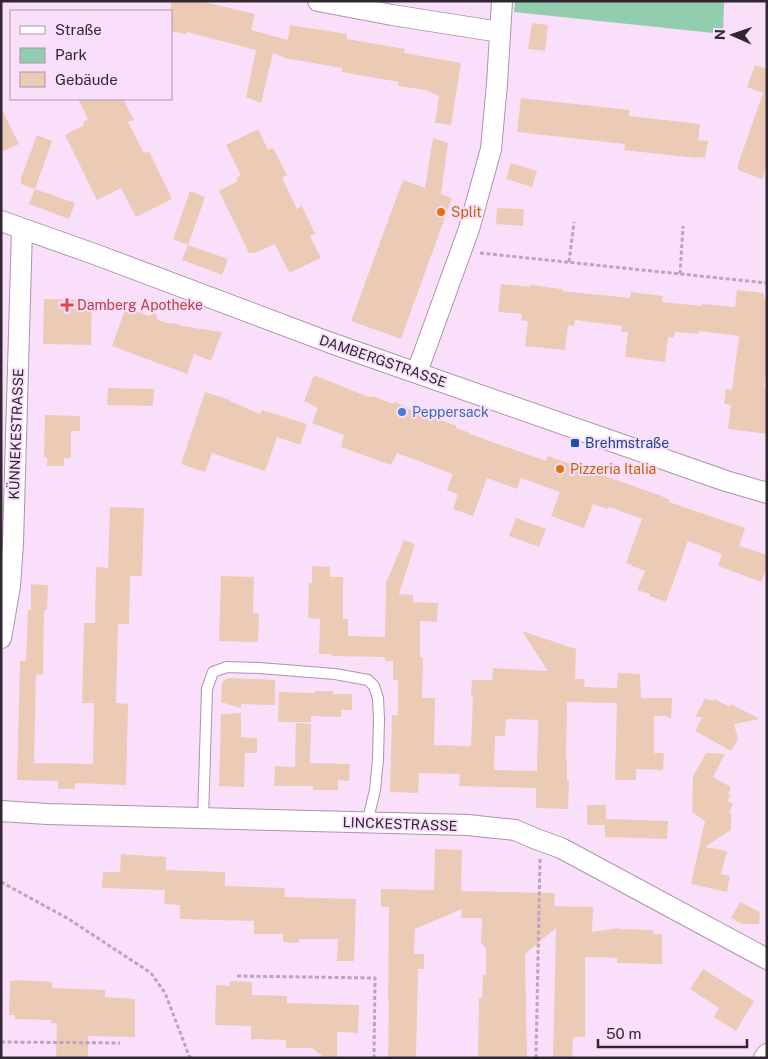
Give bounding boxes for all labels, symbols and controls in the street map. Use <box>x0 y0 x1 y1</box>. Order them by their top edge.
legend <box>10 10 172 100</box>
north arrow <box>708 10 758 60</box>
text: Straße <box>55 21 102 38</box>
text: N <box>712 29 728 40</box>
text: Park <box>55 46 87 63</box>
text: Gebäude <box>55 71 118 88</box>
place label: Split <box>451 204 482 220</box>
marker: Split <box>435 206 447 218</box>
place label: Damberg Apotheke <box>77 297 203 313</box>
marker: Damberg Apotheke <box>61 299 73 311</box>
street label: DAMBERGSTRASSE <box>317 332 449 390</box>
street label: KÜNNEKESTRASSE <box>4 368 26 500</box>
place label: Peppersack <box>412 404 489 420</box>
marker: Peppersack <box>396 406 408 418</box>
place label: Brehmstraße <box>585 435 669 451</box>
marker: Brehmstraße <box>569 437 581 449</box>
place label: Pizzeria Italia <box>570 461 656 477</box>
marker: Pizzeria Italia <box>554 463 566 475</box>
street label: LINCKESTRASSE <box>342 814 458 834</box>
scale bar <box>598 1016 747 1048</box>
text: 50 m <box>606 1025 641 1042</box>

